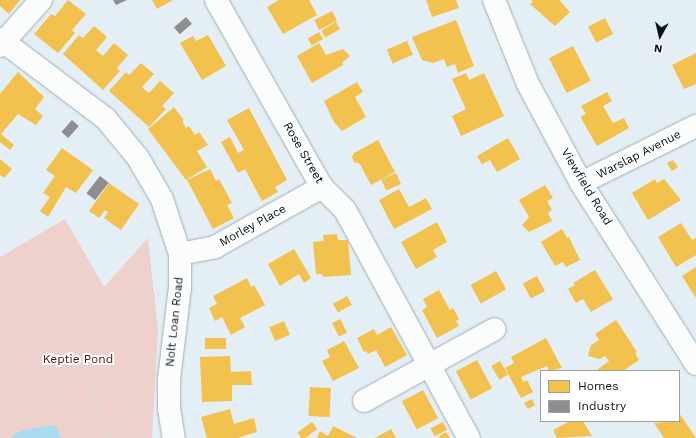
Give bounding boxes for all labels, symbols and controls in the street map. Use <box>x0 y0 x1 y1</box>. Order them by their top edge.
north arrow <box>640 16 680 56</box>
text: N <box>653 41 663 55</box>
street label: Rose Street <box>280 120 326 186</box>
street label: Warslap Avenue <box>594 127 684 183</box>
street label: Viewfield Road <box>557 146 615 228</box>
street label: Morley Place <box>217 202 289 250</box>
street label: Nolt Loan Road <box>163 276 187 368</box>
park label: Keptie Pond <box>43 353 113 367</box>
legend <box>540 370 680 422</box>
text: Homes <box>578 379 619 393</box>
text: Industry <box>578 399 626 413</box>

